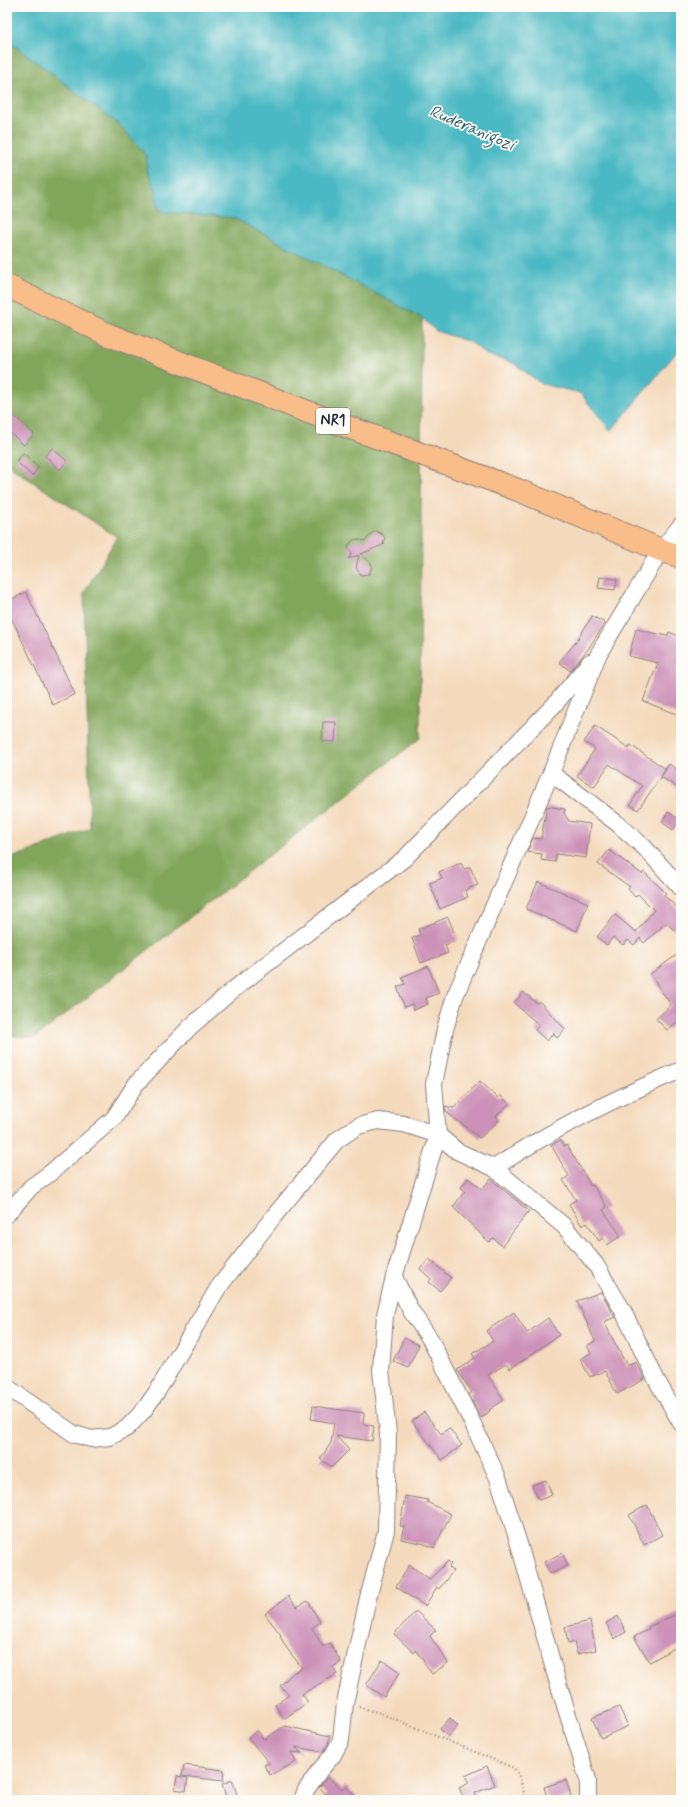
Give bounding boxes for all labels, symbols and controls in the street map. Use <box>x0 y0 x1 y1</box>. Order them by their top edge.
water label: Ruderanigozi <box>425 100 520 159</box>
road number: NR1 <box>316 408 350 434</box>

